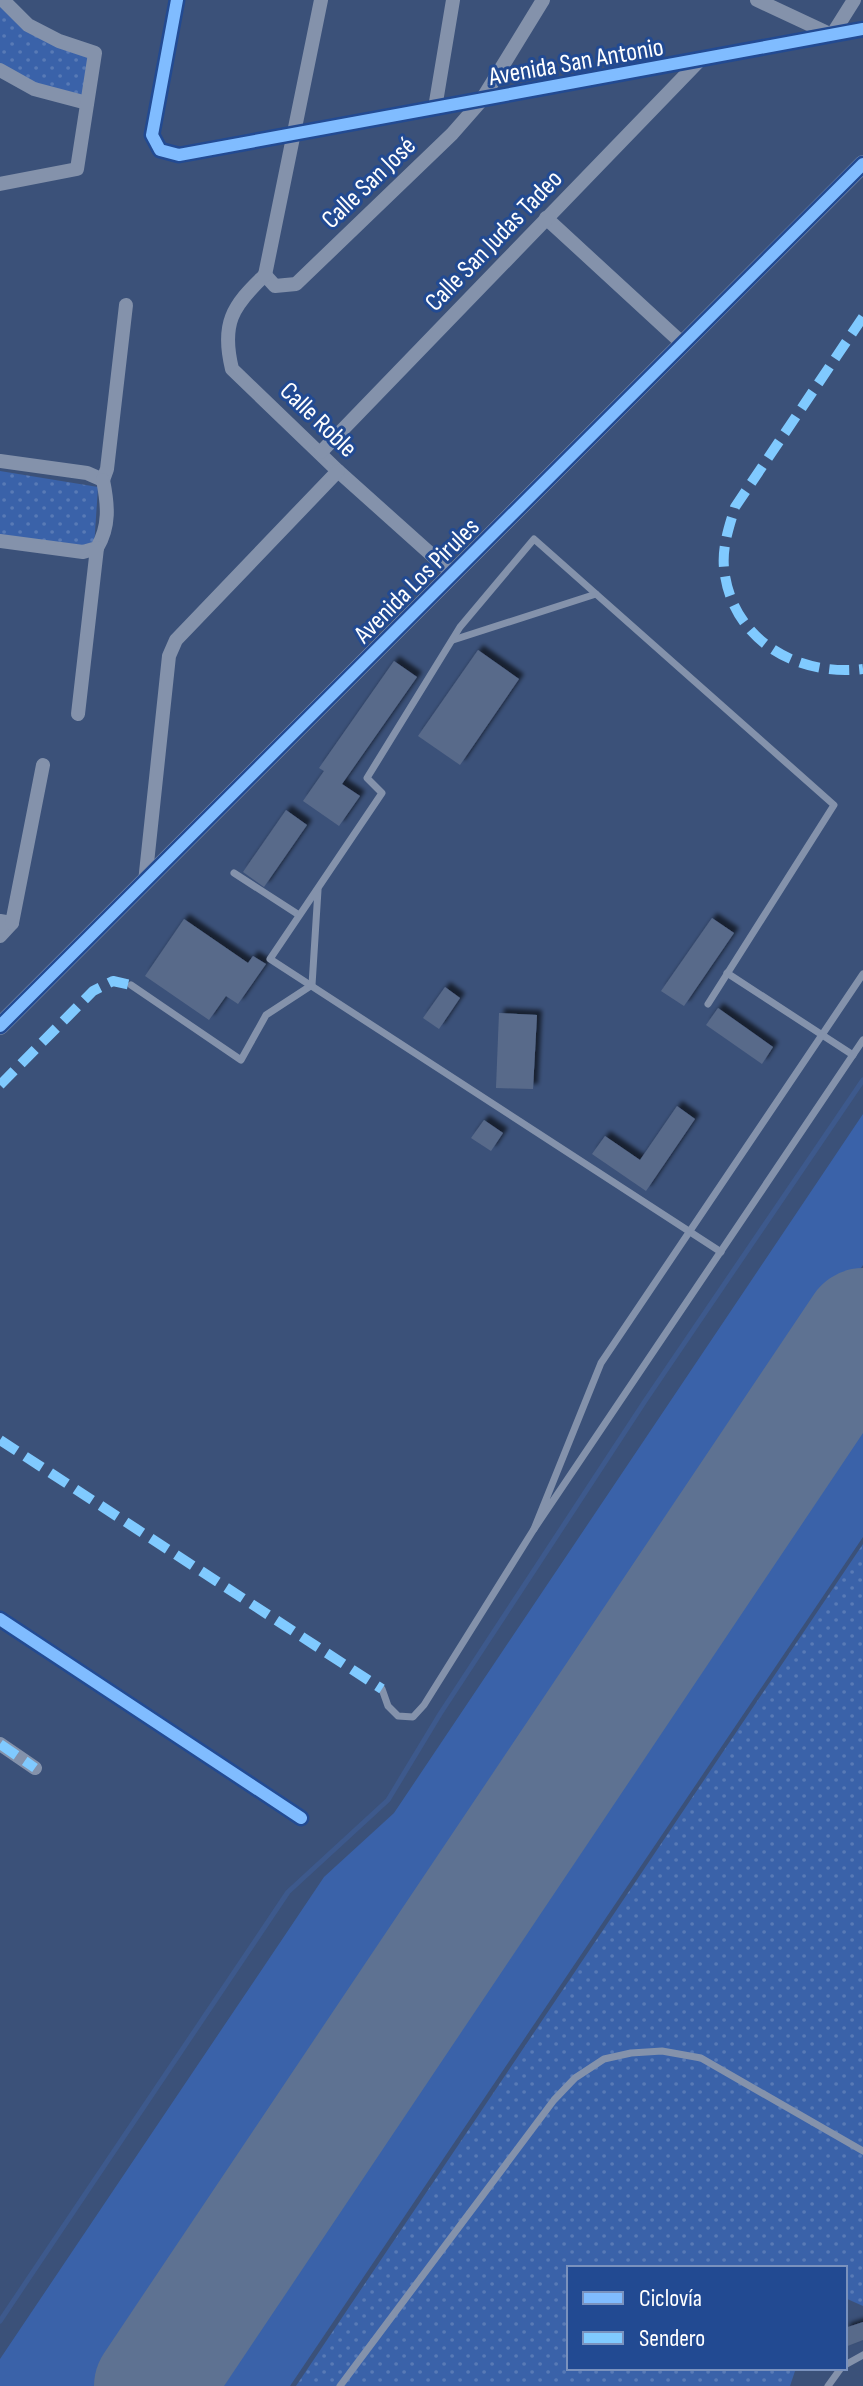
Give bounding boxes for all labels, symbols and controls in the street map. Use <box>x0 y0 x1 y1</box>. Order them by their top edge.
street label: Avenida San Antonio <box>486 32 666 93</box>
street label: Calle San José <box>316 131 423 235</box>
street label: Calle San Judas Tadeo <box>419 164 569 318</box>
street label: Calle Roble <box>273 376 363 464</box>
street label: Avenida Los Pirules <box>347 512 486 651</box>
legend <box>567 2266 847 2370</box>
text: Ciclovía <box>639 2284 702 2313</box>
text: Sendero <box>639 2324 705 2353</box>

